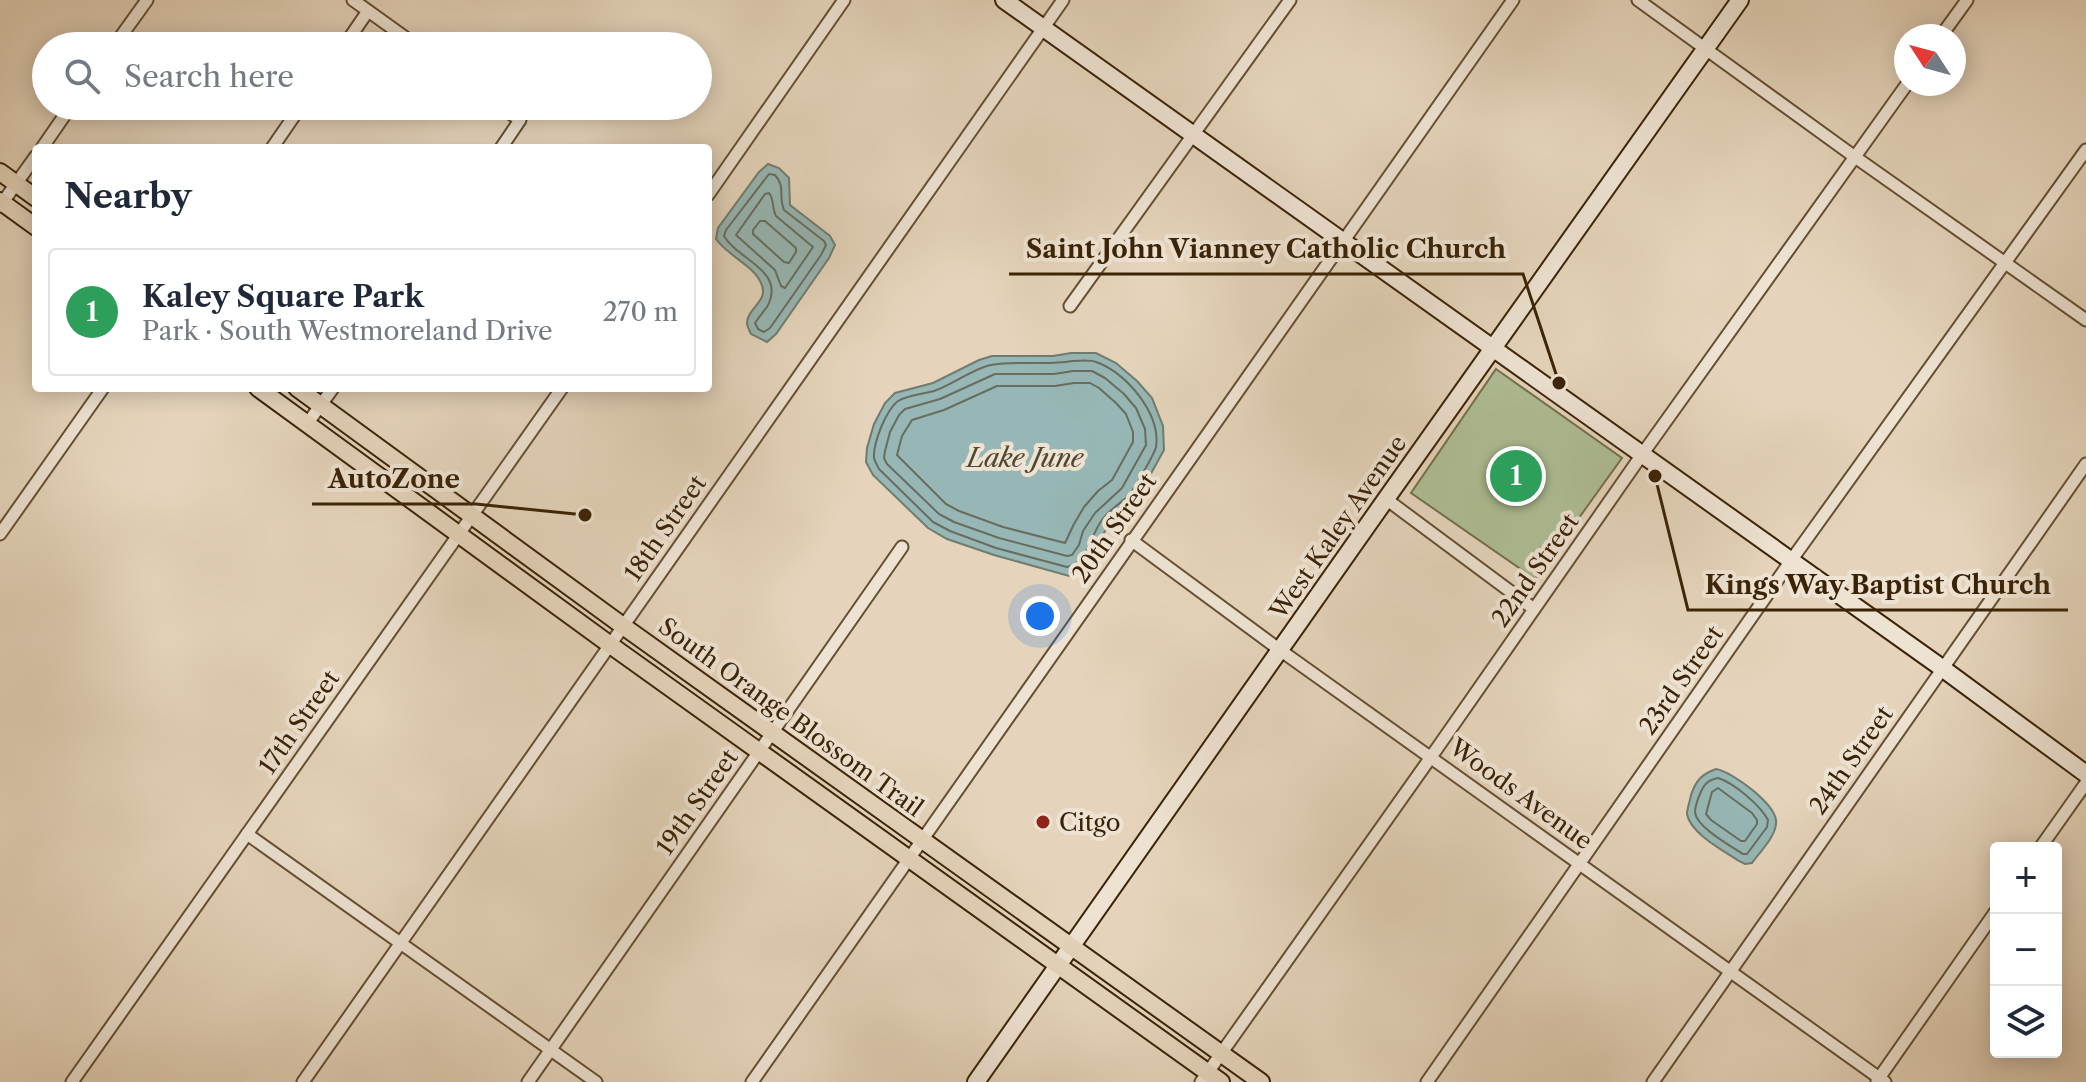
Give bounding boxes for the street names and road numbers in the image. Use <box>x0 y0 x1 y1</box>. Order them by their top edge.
street label: West Kaley Avenue <box>1263 430 1412 625</box>
street label: 20th Street <box>1066 467 1163 588</box>
street label: 18th Street <box>618 469 712 586</box>
street label: 22nd Street <box>1485 507 1585 632</box>
street label: South Orange Blossom Trail <box>653 611 929 823</box>
street label: 23rd Street <box>1633 620 1729 740</box>
street label: 17th Street <box>253 664 346 779</box>
street label: 24th Street <box>1803 700 1899 820</box>
street label: Woods Avenue <box>1443 732 1598 856</box>
street label: 19th Street <box>650 743 744 860</box>

